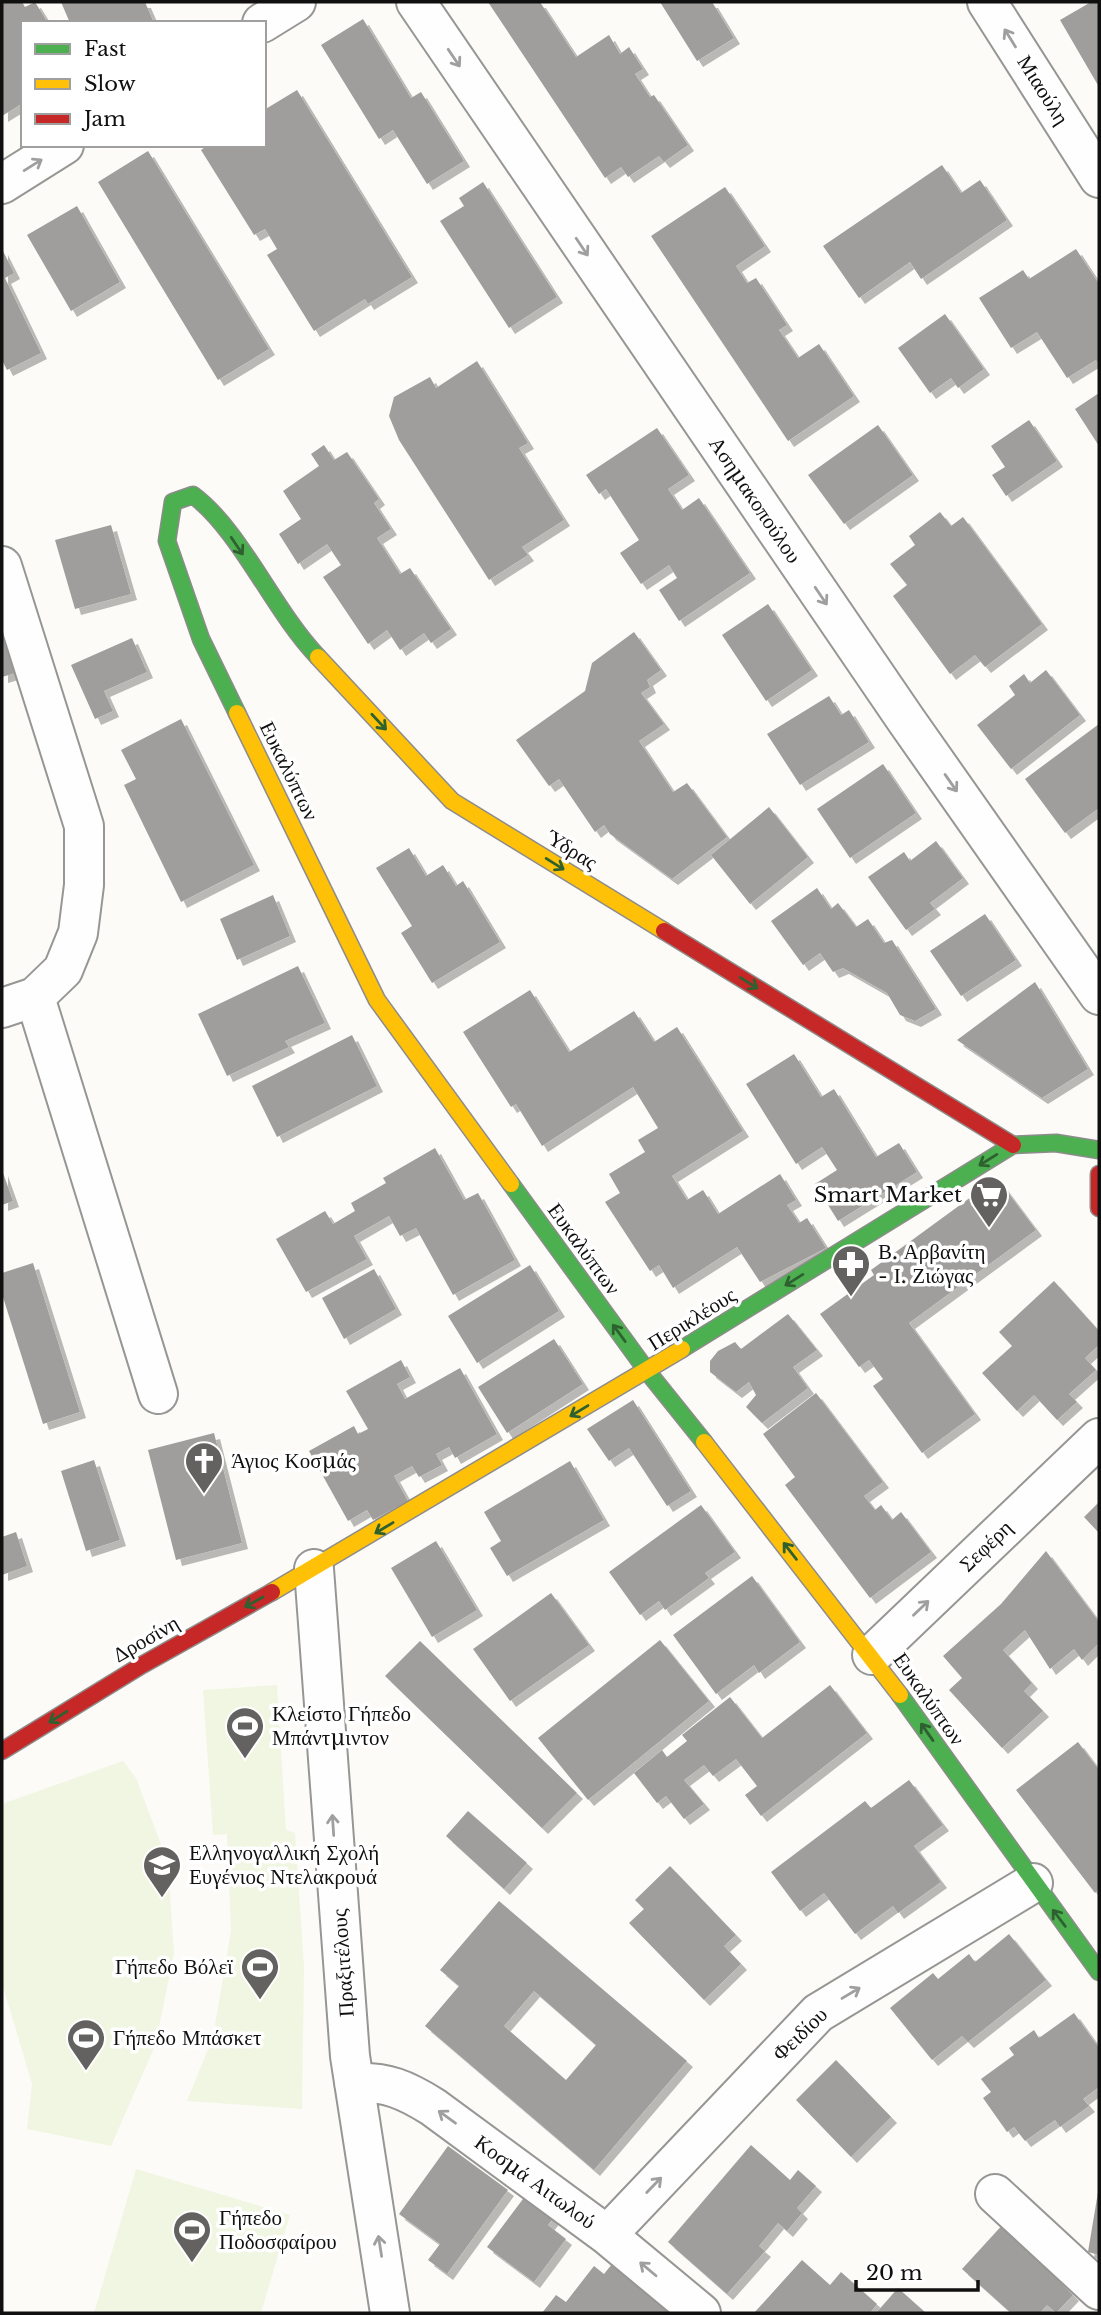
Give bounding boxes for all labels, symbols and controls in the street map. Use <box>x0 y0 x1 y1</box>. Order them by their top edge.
legend <box>21 21 266 147</box>
one-way arrow <box>1003 29 1018 48</box>
text: Fast <box>84 36 126 62</box>
one-way arrow <box>447 48 461 68</box>
street label: Μιαούλη <box>1012 50 1074 130</box>
text: Slow <box>84 71 136 97</box>
text: Jam <box>81 106 126 132</box>
one-way arrow <box>23 157 42 172</box>
one-way arrow <box>575 237 589 256</box>
street label: Ασημακοπούλου <box>703 432 807 568</box>
one-way arrow <box>229 536 244 555</box>
one-way arrow <box>814 586 828 605</box>
one-way arrow <box>370 714 387 731</box>
street label: Ευκαλύπτων <box>254 717 324 825</box>
one-way arrow <box>944 773 958 792</box>
street label: Ύδρας <box>541 824 603 876</box>
one-way arrow <box>544 857 564 871</box>
one-way arrow <box>738 976 758 990</box>
one-way arrow <box>978 1154 998 1168</box>
supermarket icon: Smart Market <box>968 1174 1010 1229</box>
place label: Smart Market <box>814 1182 962 1208</box>
street label: Ευκαλύπτων <box>542 1198 626 1300</box>
place label: Β. Αρβανίτη - Ι. Ζιώγας <box>878 1239 986 1289</box>
pharmacy icon: Β. Αρβανίτη - Ι. Ζιώγας <box>830 1243 872 1298</box>
one-way arrow <box>785 1273 805 1287</box>
street label: Περικλέους <box>643 1281 741 1356</box>
one-way arrow <box>612 1324 626 1343</box>
one-way arrow <box>570 1405 590 1419</box>
church icon: Άγιος Κοσμάς <box>183 1440 225 1495</box>
place label: Άγιος Κοσμάς <box>231 1448 357 1474</box>
street label: Σεφέρη <box>954 1515 1018 1577</box>
one-way arrow <box>374 1521 394 1535</box>
one-way arrow <box>782 1542 797 1560</box>
one-way arrow <box>245 1595 265 1609</box>
one-way arrow <box>913 1599 930 1616</box>
street label: Δροσίνη <box>108 1610 184 1668</box>
street label: Ευκαλύπτων <box>888 1648 970 1750</box>
place label: Κλείστο Γήπεδο Μπάντμιντον <box>272 1701 411 1751</box>
sports icon: Κλείστο Γήπεδο Μπάντμιντον <box>224 1705 266 1760</box>
one-way arrow <box>48 1710 68 1724</box>
one-way arrow <box>920 1723 934 1742</box>
one-way arrow <box>326 1814 339 1837</box>
place label: Ελληνογαλλική Σχολή Ευγένιος Ντελακρουά <box>189 1840 379 1890</box>
school or university icon: Ελληνογαλλική Σχολή Ευγένιος Ντελακρουά <box>141 1844 183 1899</box>
street label: Πραξιτέλους <box>326 1907 360 2018</box>
one-way arrow <box>1051 1909 1066 1927</box>
sports icon: Γήπεδο Βόλεϊ <box>239 1946 281 2001</box>
place label: Γήπεδο Βόλεϊ <box>115 1954 233 1980</box>
one-way arrow <box>840 1985 860 1999</box>
street label: Φειδίου <box>767 2002 833 2066</box>
sports icon: Γήπεδο Μπάσκετ <box>65 2017 107 2072</box>
place label: Γήπεδο Μπάσκετ <box>113 2025 261 2051</box>
one-way arrow <box>439 2110 457 2125</box>
street label: Κοσμά Αιτωλού <box>469 2129 601 2235</box>
one-way arrow <box>645 2177 662 2194</box>
place label: Γήπεδο Ποδοσφαίρου <box>219 2205 337 2255</box>
sports icon: Γήπεδο Ποδοσφαίρου <box>171 2209 213 2264</box>
one-way arrow <box>373 2235 386 2258</box>
scale bar <box>856 2248 978 2292</box>
text: 20 m <box>866 2260 923 2286</box>
one-way arrow <box>640 2262 658 2277</box>

